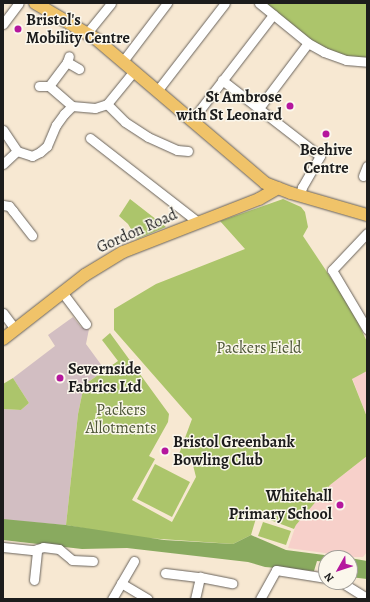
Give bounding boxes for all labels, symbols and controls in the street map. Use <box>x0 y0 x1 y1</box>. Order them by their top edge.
place label: Bristol's Mobility Centre <box>26 10 130 48</box>
marker: Bristol's Mobility Centre <box>13 24 23 34</box>
place label: St Ambrose with St Leonard <box>176 87 282 125</box>
marker: St Ambrose with St Leonard <box>285 101 295 111</box>
marker: Beehive Centre <box>321 129 331 139</box>
place label: Beehive Centre <box>300 140 352 178</box>
street label: Gordon Road <box>94 205 180 257</box>
park label: Packers Field <box>216 338 302 358</box>
place label: Severnside Fabrics Ltd <box>68 359 142 397</box>
marker: Severnside Fabrics Ltd <box>55 373 65 383</box>
park label: Packers Allotments <box>85 400 157 438</box>
place label: Bristol Greenbank Bowling Club <box>173 432 295 470</box>
marker: Bristol Greenbank Bowling Club <box>160 446 170 456</box>
place label: Whitehall Primary School <box>229 486 332 524</box>
marker: Whitehall Primary School <box>335 500 345 510</box>
north arrow <box>318 550 358 590</box>
text: N <box>321 569 337 585</box>

